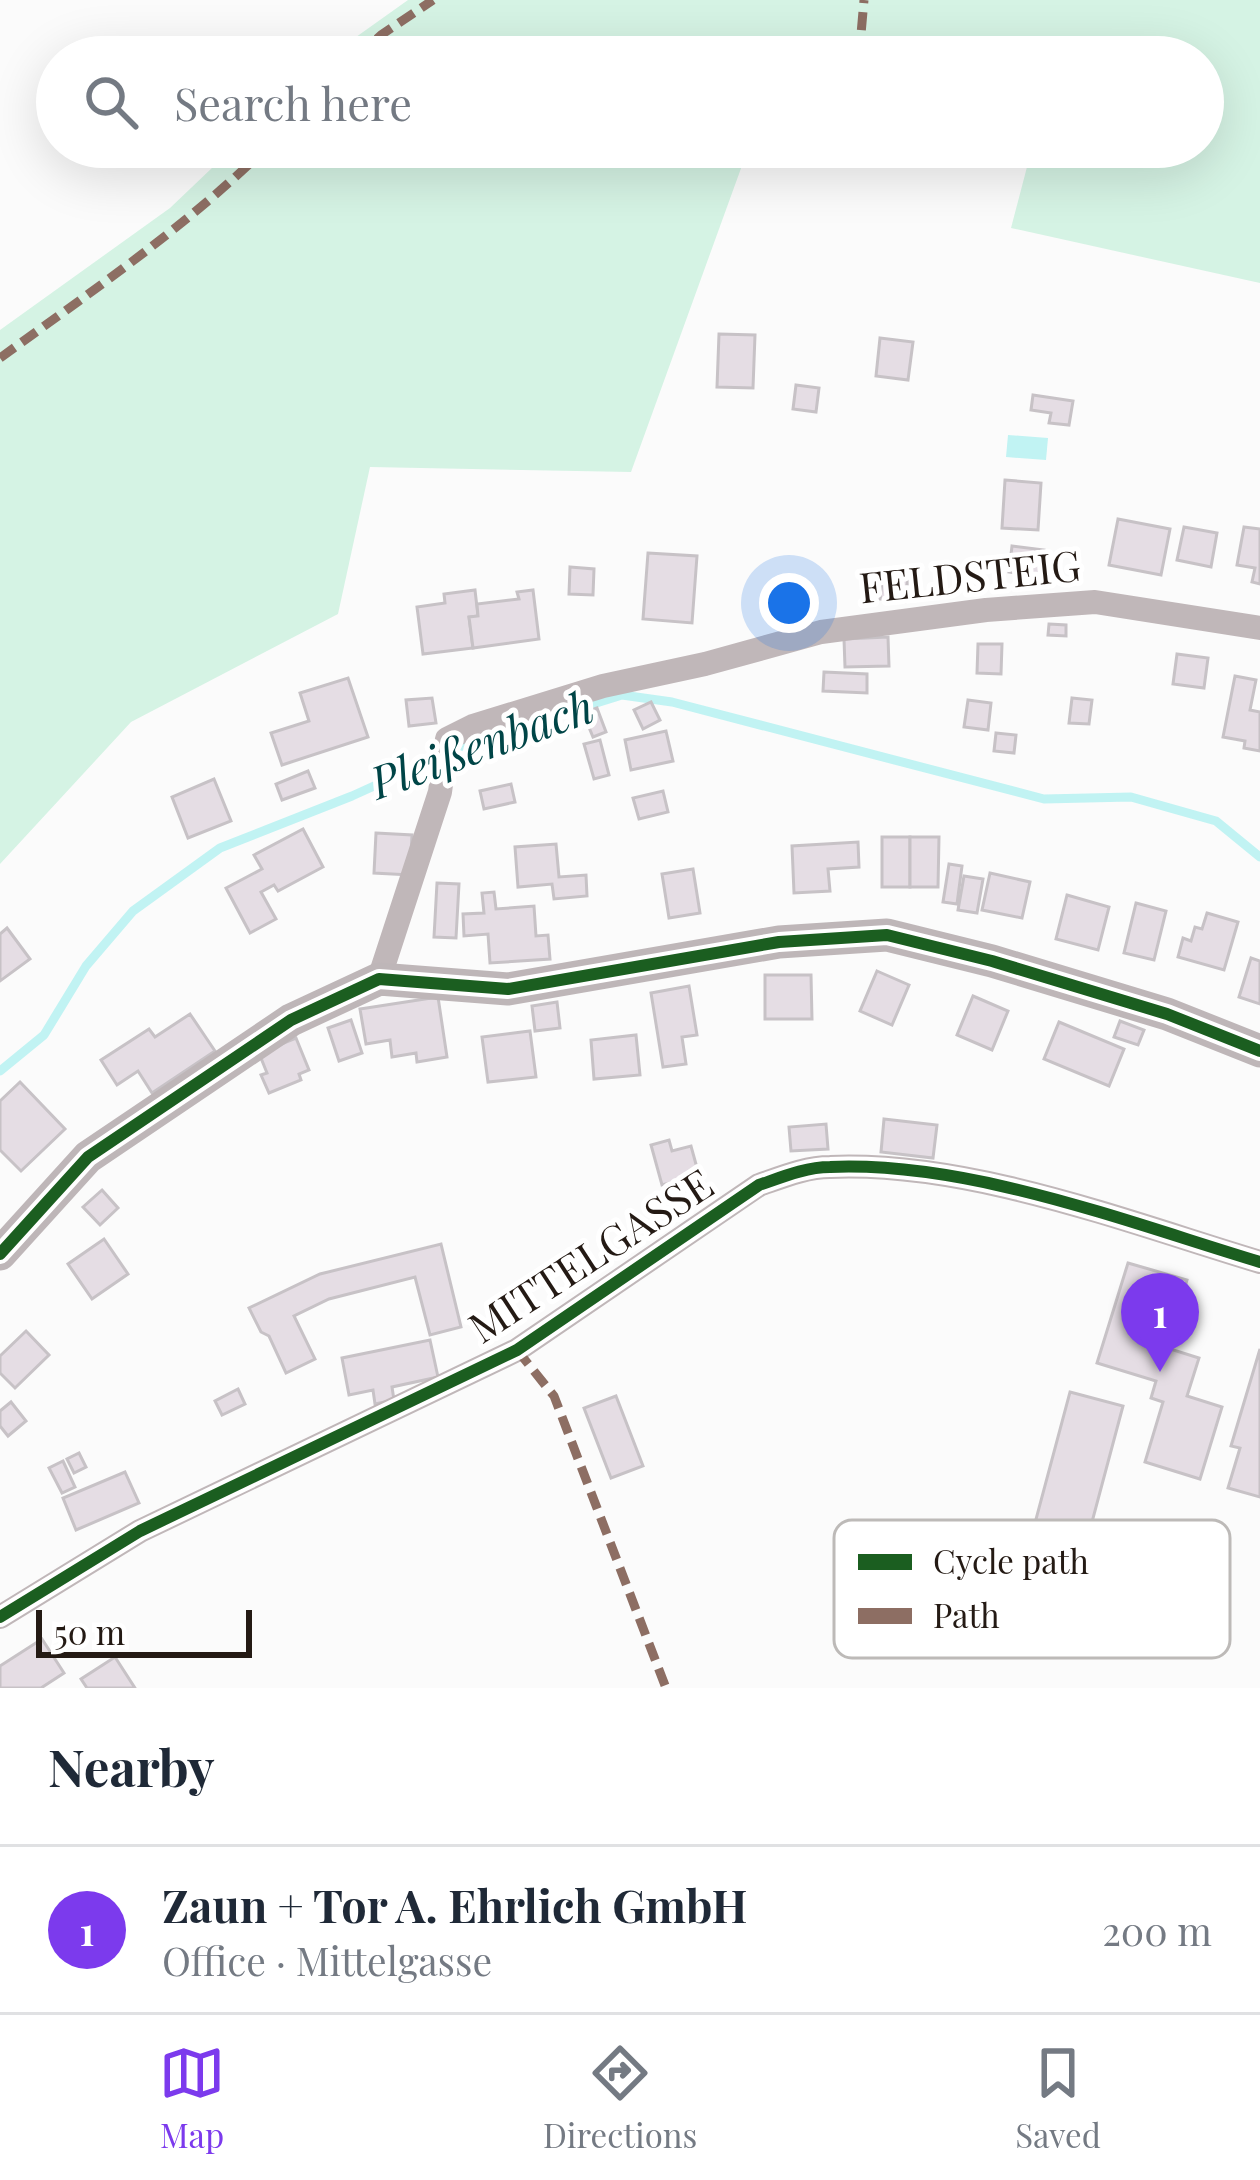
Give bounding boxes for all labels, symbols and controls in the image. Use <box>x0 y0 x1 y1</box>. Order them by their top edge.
search box <box>36 36 1224 168</box>
icon: search <box>78 69 144 135</box>
text: Search here <box>174 72 412 132</box>
street label: FELDSTEIG <box>856 536 1083 614</box>
your location <box>759 573 819 633</box>
water label: Pleißenbach <box>359 674 601 811</box>
street label: MITTELGASSE <box>457 1155 723 1354</box>
pin: 1 <box>1121 1273 1199 1372</box>
legend <box>834 1520 1230 1658</box>
text: Cycle path <box>933 1538 1089 1582</box>
text: Path <box>933 1592 1000 1636</box>
scale bar <box>36 1604 252 1657</box>
text: 50 m <box>54 1609 125 1653</box>
text: Nearby <box>48 1732 214 1800</box>
text: Zaun + Tor A. Ehrlich GmbH <box>162 1874 748 1934</box>
text: 1 <box>80 1904 94 1956</box>
text: 200 m <box>1102 1904 1212 1956</box>
text: Office · Mittelgasse <box>162 1934 492 1986</box>
tab: Map <box>159 2040 225 2156</box>
tab: Directions <box>543 2040 697 2156</box>
tab: Saved <box>1015 2040 1101 2156</box>

